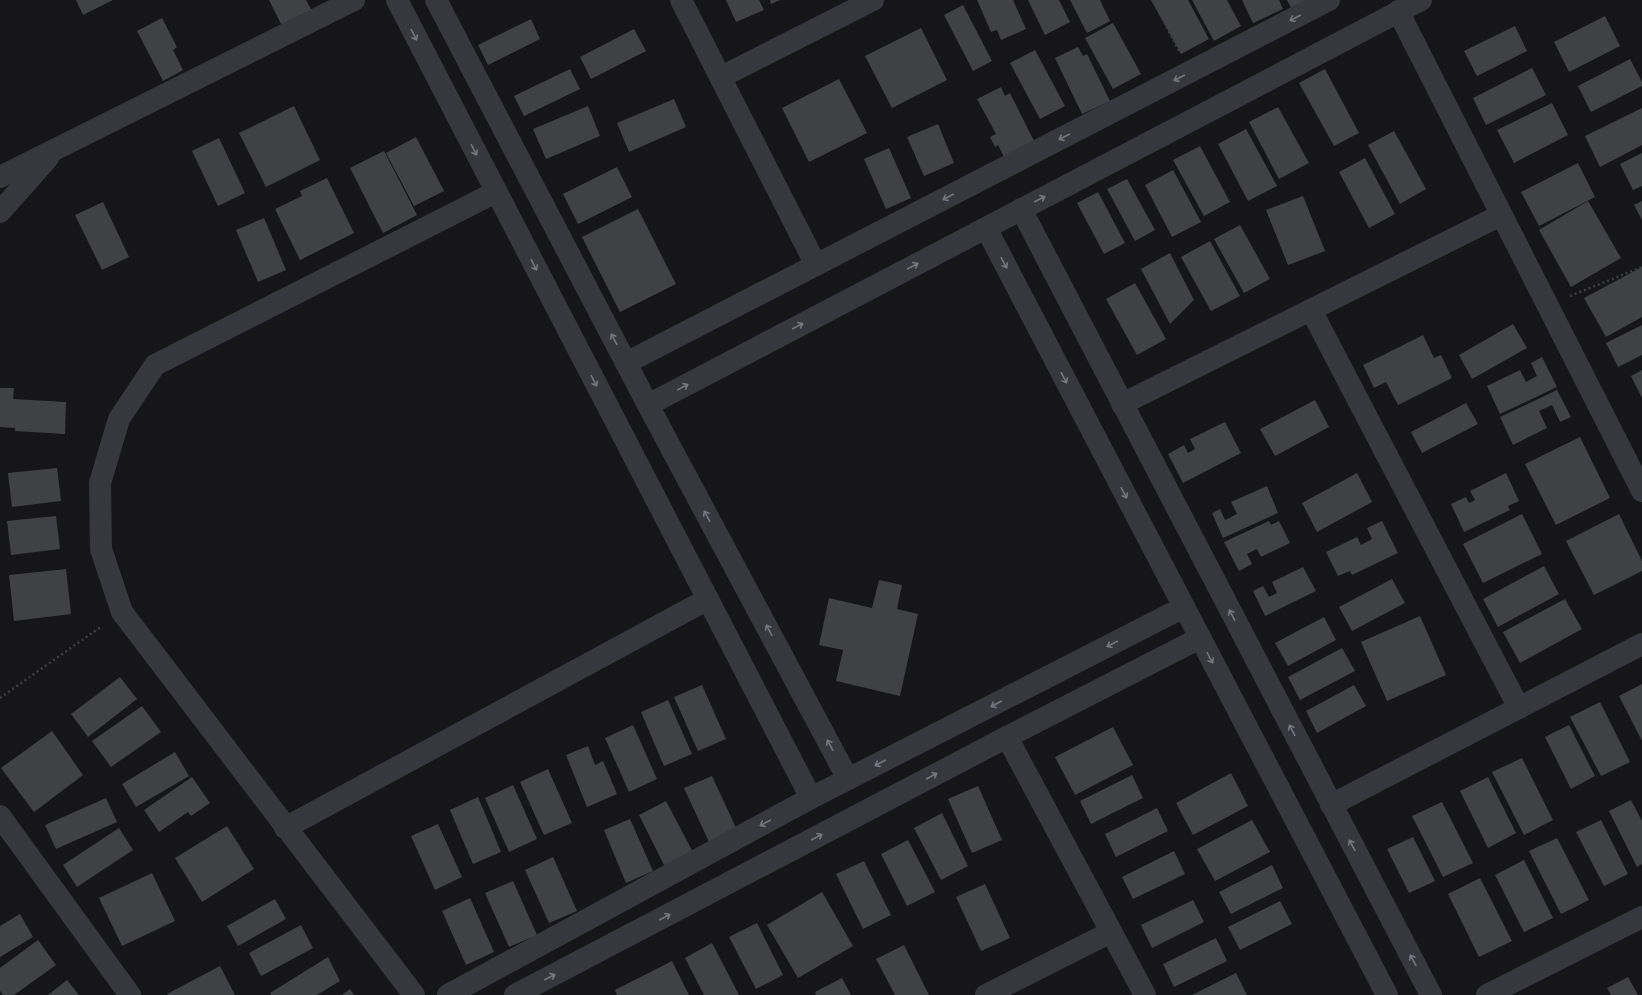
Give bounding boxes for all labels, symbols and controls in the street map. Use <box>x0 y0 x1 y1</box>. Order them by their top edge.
one-way arrow <box>1289 15 1301 22</box>
one-way arrow <box>411 28 419 40</box>
one-way arrow <box>1173 74 1185 82</box>
one-way arrow <box>1058 134 1070 141</box>
one-way arrow <box>471 144 479 156</box>
one-way arrow <box>942 193 954 201</box>
one-way arrow <box>1034 195 1046 202</box>
one-way arrow <box>1000 256 1008 268</box>
one-way arrow <box>531 259 539 271</box>
one-way arrow <box>907 262 919 269</box>
one-way arrow <box>792 322 804 330</box>
one-way arrow <box>609 333 617 345</box>
one-way arrow <box>1061 372 1068 384</box>
one-way arrow <box>591 375 598 387</box>
one-way arrow <box>676 382 688 390</box>
one-way arrow <box>1121 487 1128 499</box>
one-way arrow <box>703 510 711 522</box>
one-way arrow <box>1228 609 1235 621</box>
one-way arrow <box>764 624 772 636</box>
one-way arrow <box>1106 641 1118 649</box>
one-way arrow <box>1207 652 1214 664</box>
one-way arrow <box>990 700 1002 708</box>
one-way arrow <box>1288 724 1295 736</box>
one-way arrow <box>825 739 833 751</box>
one-way arrow <box>875 760 887 767</box>
one-way arrow <box>926 772 938 779</box>
one-way arrow <box>759 820 771 827</box>
one-way arrow <box>811 832 823 840</box>
one-way arrow <box>1348 839 1356 851</box>
one-way arrow <box>659 913 671 920</box>
one-way arrow <box>1408 955 1416 967</box>
one-way arrow <box>543 973 555 980</box>

